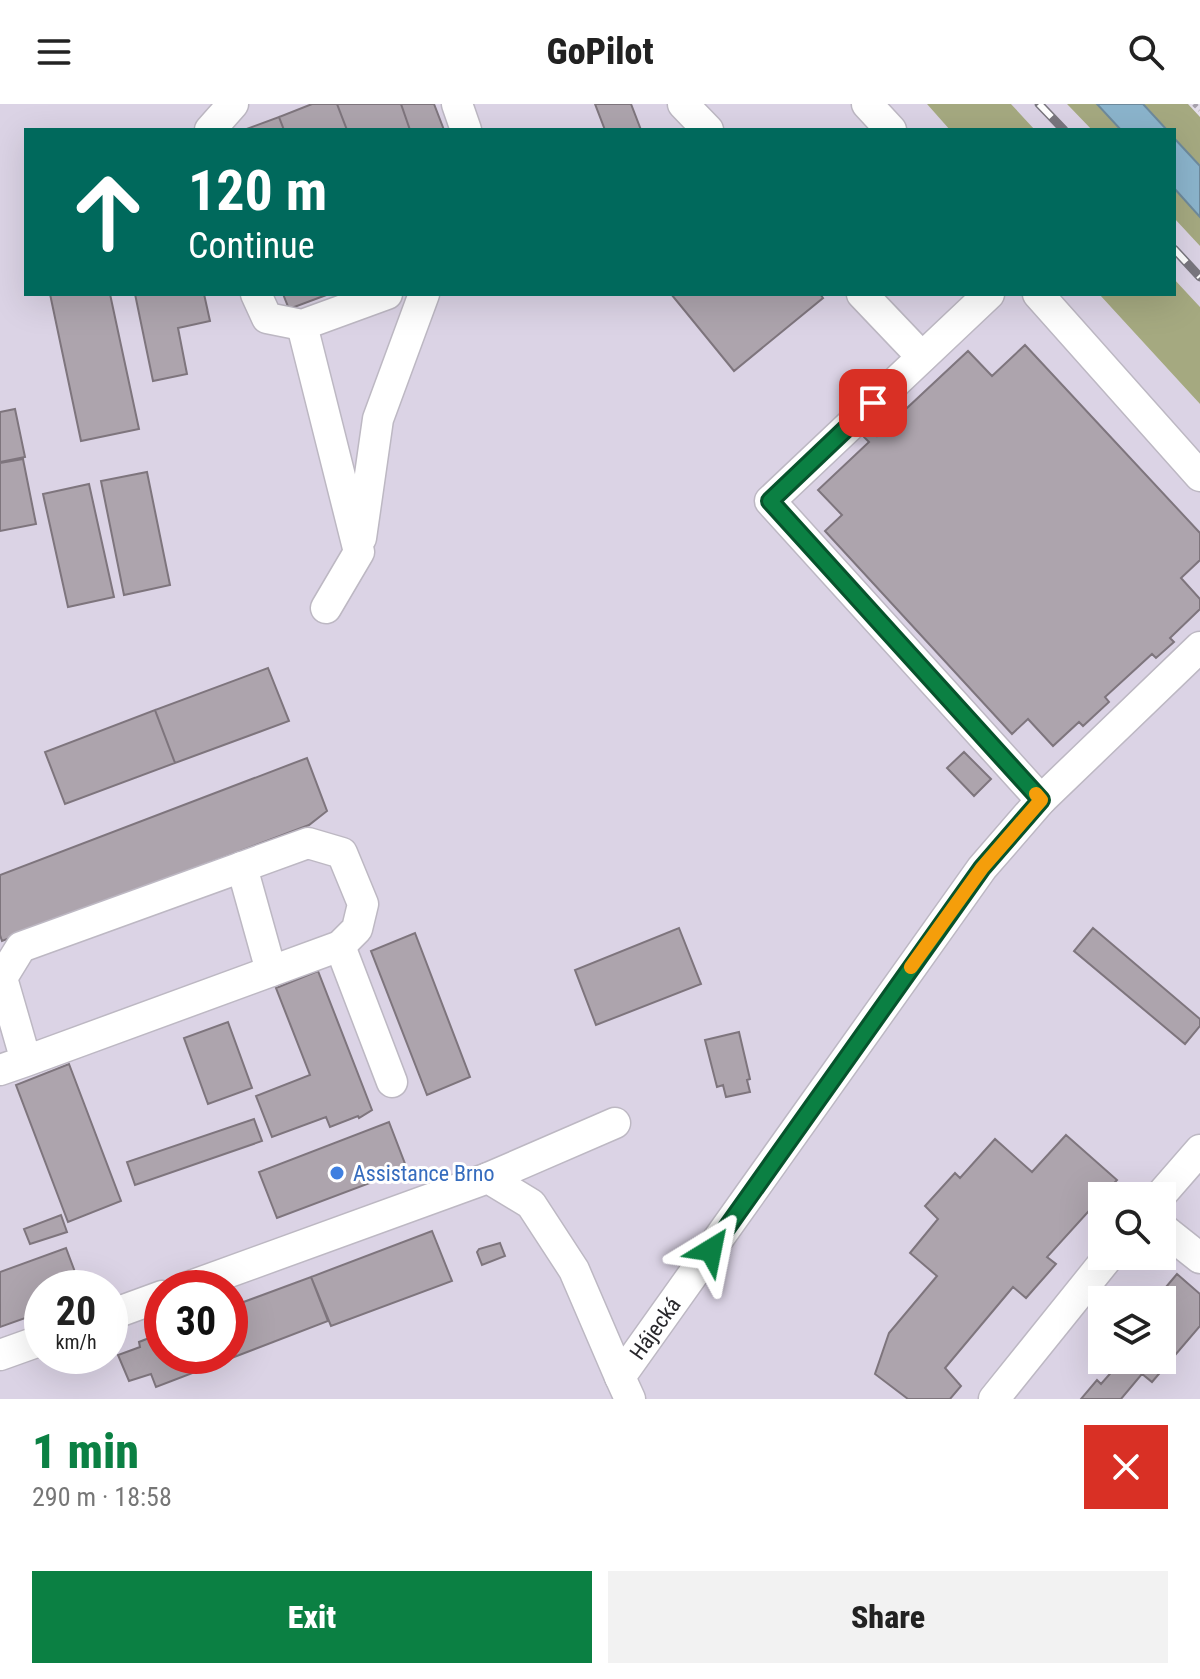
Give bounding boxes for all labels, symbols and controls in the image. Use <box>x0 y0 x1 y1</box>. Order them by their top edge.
icon: menu <box>32 30 76 74</box>
icon: search <box>1124 30 1168 74</box>
text: GoPilot <box>546 31 654 73</box>
text: 120 m <box>188 158 327 224</box>
icon: ahead <box>56 160 160 264</box>
text: Continue <box>188 225 315 267</box>
pin <box>839 369 907 437</box>
icon: arrive <box>851 381 895 425</box>
place label: Assistance Brno <box>353 1161 494 1186</box>
marker: Assistance Brno <box>328 1164 346 1182</box>
map controls <box>1088 1182 1176 1374</box>
button: search <box>1088 1182 1176 1270</box>
position arrow <box>669 1208 753 1292</box>
speed limit sign: 30 <box>144 1270 248 1374</box>
button: layers <box>1088 1286 1176 1374</box>
text: 20 <box>56 1288 96 1335</box>
street label: Hájecká <box>625 1293 686 1364</box>
text: km/h <box>55 1330 97 1354</box>
text: 1 min <box>32 1423 139 1480</box>
button: close <box>1084 1425 1168 1509</box>
text: 290 m · 18:58 <box>32 1482 172 1512</box>
button: Exit <box>32 1571 592 1663</box>
button: Share <box>608 1571 1168 1663</box>

